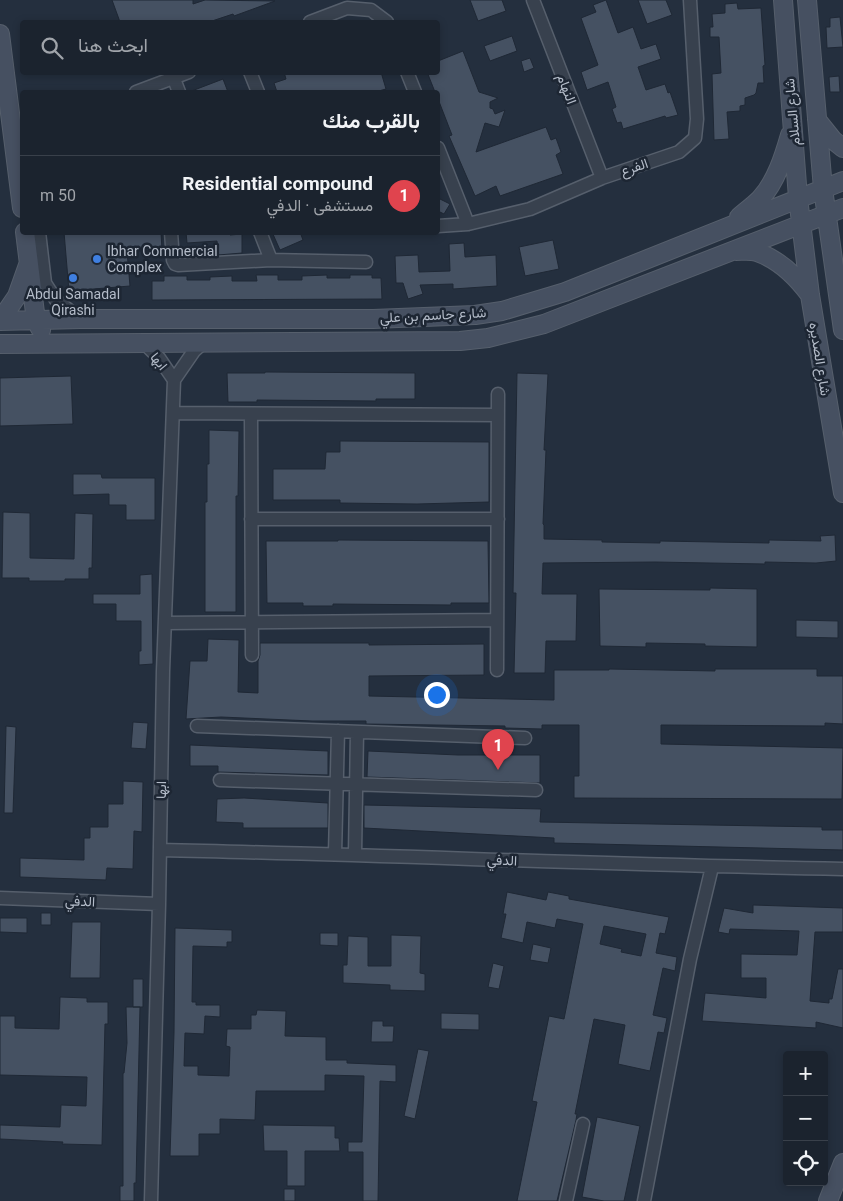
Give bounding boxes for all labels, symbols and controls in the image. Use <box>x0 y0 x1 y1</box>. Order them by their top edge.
search box <box>20 20 440 75</box>
icon: search <box>38 34 66 62</box>
text: ابحث هنا <box>78 34 148 57</box>
street label: النهام <box>553 72 580 107</box>
street label: شارع السلام <box>781 77 806 146</box>
text: بالقرب منك <box>323 109 420 133</box>
street label: الفرع <box>618 155 651 182</box>
text: Residential compound <box>182 172 373 195</box>
text: 50 m <box>40 186 76 205</box>
text: 1 <box>399 186 409 205</box>
text: مستشفى · الدفي <box>267 196 373 215</box>
place label: Ibhar Commercial Complex <box>107 243 218 275</box>
marker: Ibhar Commercial Complex <box>91 253 103 265</box>
marker: Abdul Samadal Qirashi <box>67 272 79 284</box>
place label: Abdul Samadal Qirashi <box>26 286 120 318</box>
street label: شارع جاسم بن علي <box>379 304 487 330</box>
street label: شارع الصديره <box>803 321 834 397</box>
street label: ابها <box>146 349 171 374</box>
your location <box>424 682 450 708</box>
pin: 1 <box>482 729 514 770</box>
street label: ابها <box>153 781 170 799</box>
street label: الدفي <box>486 851 517 873</box>
street label: الدفي <box>64 892 95 914</box>
map controls <box>783 1051 828 1186</box>
button: + <box>783 1051 828 1096</box>
button: − <box>783 1096 828 1141</box>
button: locate <box>783 1141 828 1186</box>

